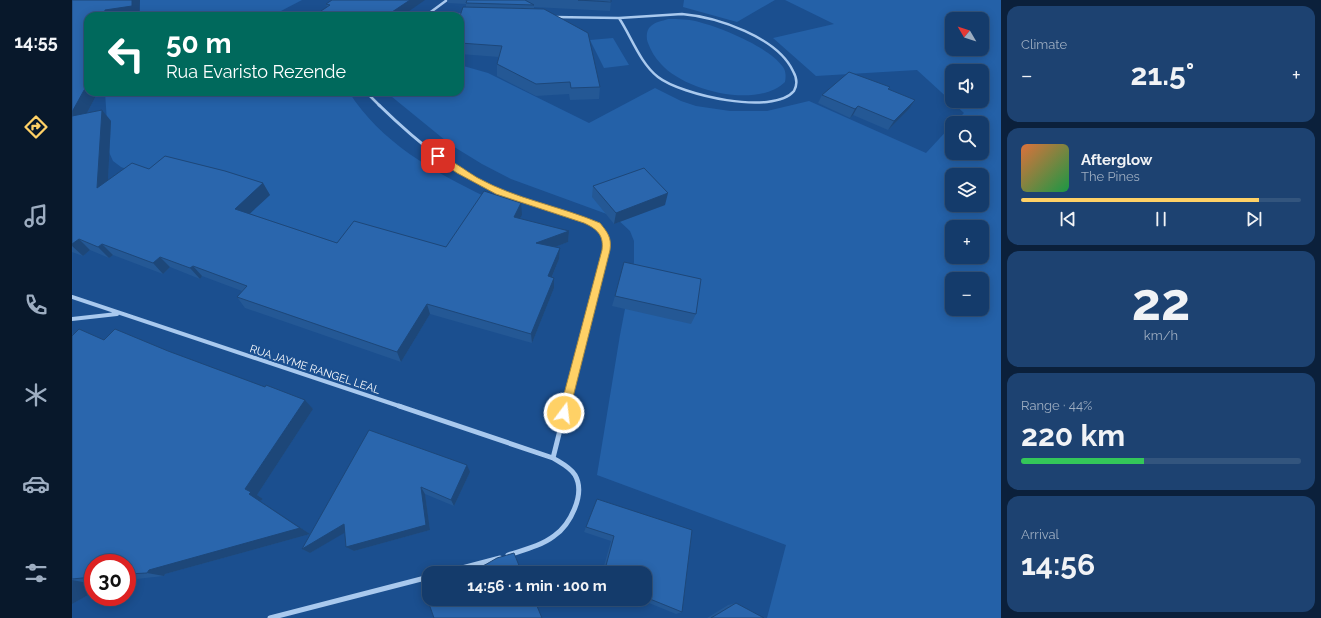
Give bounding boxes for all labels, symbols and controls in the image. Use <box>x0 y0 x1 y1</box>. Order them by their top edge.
north arrow <box>945 12 989 56</box>
map controls <box>945 12 989 316</box>
text: 50 m <box>166 27 232 60</box>
icon: left <box>100 28 152 80</box>
text: 14:55 <box>14 31 58 52</box>
text: Climate <box>1021 37 1067 52</box>
text: 21.5° <box>1131 57 1194 92</box>
text: Rua Evaristo Rezende <box>166 61 346 82</box>
text: − <box>1021 62 1033 88</box>
text: + <box>1292 62 1301 88</box>
button: sound <box>945 64 989 108</box>
icon: directions <box>22 113 50 141</box>
button: search <box>945 116 989 160</box>
pin <box>421 139 455 173</box>
icon: arrive <box>427 145 449 167</box>
text: Afterglow <box>1081 151 1152 169</box>
button: layers <box>945 168 989 212</box>
text: The Pines <box>1081 169 1140 184</box>
icon: music <box>22 202 50 230</box>
icon: previous <box>1057 208 1079 230</box>
icon: pause <box>1150 208 1172 230</box>
icon: next <box>1243 208 1265 230</box>
button: + <box>945 220 989 264</box>
text: 22 <box>1132 271 1190 332</box>
button: − <box>945 272 989 316</box>
icon: phone <box>22 291 50 319</box>
text: km/h <box>1144 328 1178 343</box>
street label: RUA JAYME RANGEL LEAL <box>248 342 382 397</box>
icon: climate <box>22 381 50 409</box>
position arrow <box>543 392 585 434</box>
text: Range · 44% <box>1021 398 1092 413</box>
text: 220 km <box>1021 418 1125 453</box>
icon: car <box>22 470 50 498</box>
text: Arrival <box>1021 527 1059 542</box>
text: 14:56 <box>1021 547 1095 582</box>
speed limit sign: 30 <box>84 554 136 606</box>
icon: filters <box>22 559 50 587</box>
text: 14:56 · 1 min · 100 m <box>467 577 607 595</box>

